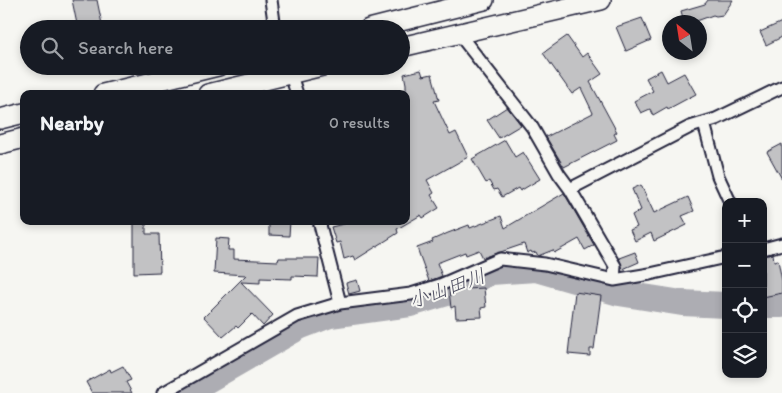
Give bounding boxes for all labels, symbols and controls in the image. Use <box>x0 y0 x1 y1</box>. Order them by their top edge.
north arrow <box>662 15 707 60</box>
search box <box>20 20 410 75</box>
icon: search <box>38 34 66 62</box>
text: Search here <box>78 36 173 59</box>
text: Nearby <box>40 110 104 135</box>
text: 0 results <box>329 113 390 132</box>
map controls <box>722 198 767 378</box>
button: + <box>722 198 767 243</box>
button: − <box>722 243 767 288</box>
water label: 小山田川 <box>405 263 489 313</box>
button: locate <box>722 288 767 333</box>
button: layers <box>722 333 767 378</box>

